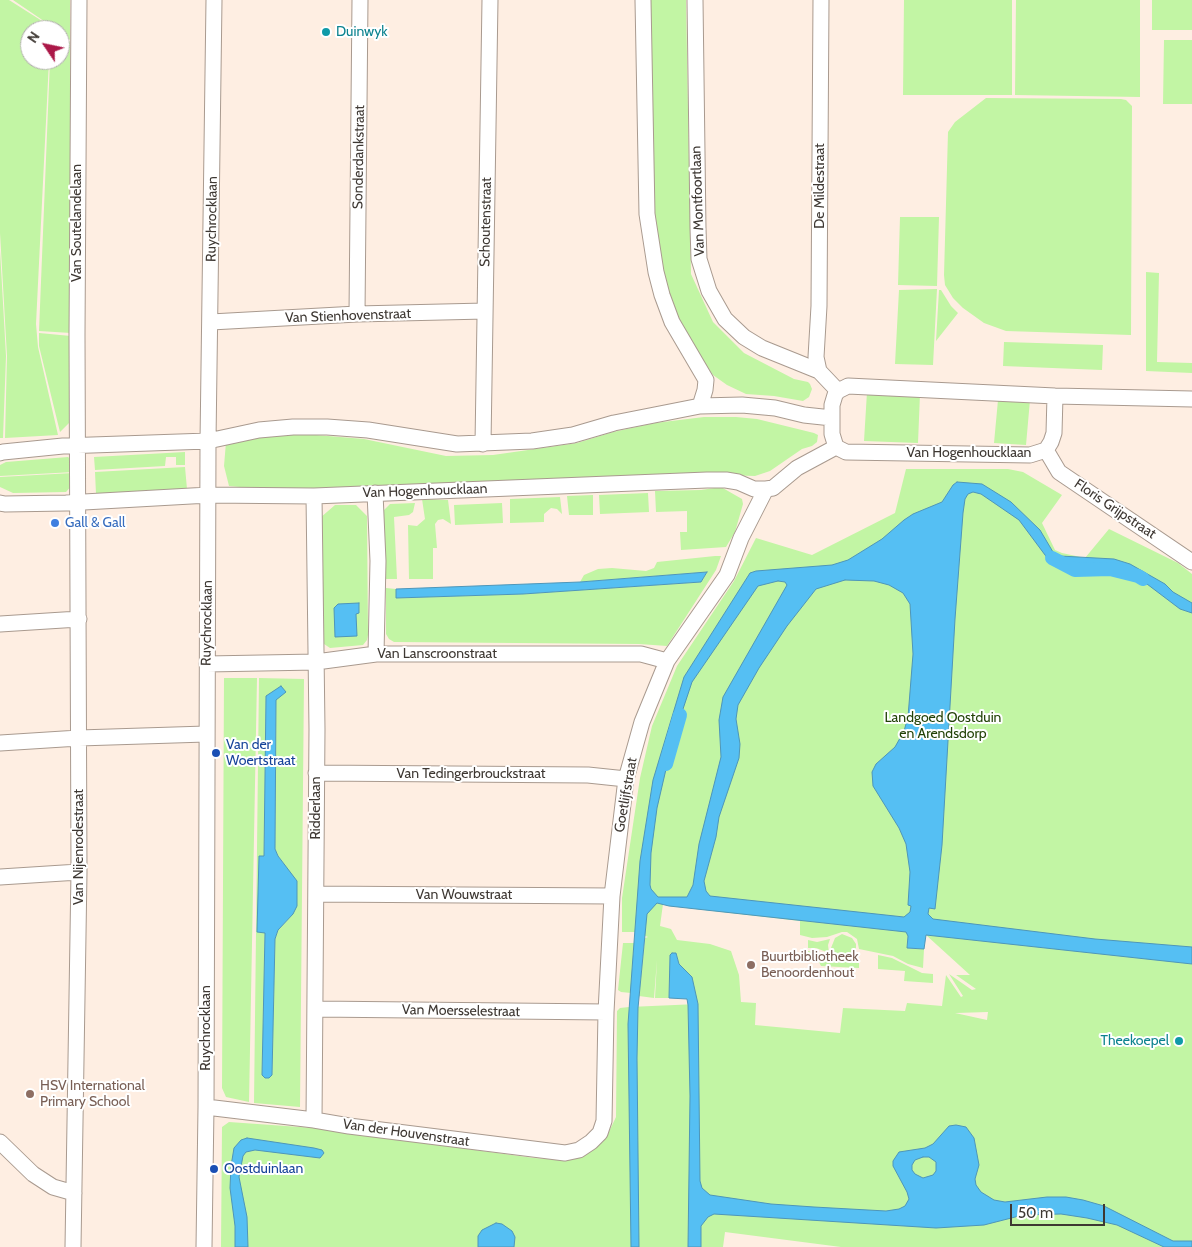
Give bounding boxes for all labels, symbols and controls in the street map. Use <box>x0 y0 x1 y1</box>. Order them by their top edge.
north arrow <box>20 20 70 70</box>
place label: Duinwyk <box>336 24 388 40</box>
marker: Duinwyk <box>320 26 332 38</box>
text: N <box>23 28 44 46</box>
street label: Sonderdankstraat <box>350 105 368 209</box>
street label: De Mildestraat <box>812 143 828 229</box>
street label: Van Montfoortlaan <box>688 145 708 257</box>
street label: Van Soutelandelaan <box>69 164 85 282</box>
street label: Ruychrocklaan <box>203 176 221 262</box>
street label: Schoutenstraat <box>477 177 495 267</box>
street label: Van Stienhovenstraat <box>285 305 411 327</box>
street label: Van Hogenhoucklaan <box>907 445 1031 461</box>
street label: Floris Grijpstraat <box>1071 475 1159 543</box>
street label: Van Hogenhoucklaan <box>362 480 488 502</box>
place label: Gall & Gall <box>65 515 125 531</box>
marker: Gall & Gall <box>49 517 61 529</box>
street label: Ruychrocklaan <box>198 580 216 666</box>
street label: Van Lanscroonstraat <box>377 646 497 662</box>
park label: Landgoed Oostduin en Arendsdorp <box>885 710 1001 742</box>
place label: Van der Woertstraat <box>226 737 296 770</box>
marker: Van der Woertstraat <box>210 747 222 759</box>
street label: Goetlijfstraat <box>611 756 641 834</box>
street label: Van Tedingerbrouckstraat <box>397 766 545 782</box>
street label: Ridderlaan <box>308 776 324 840</box>
street label: Van Nijenrodestraat <box>71 789 87 905</box>
street label: Van Wouwstraat <box>416 887 512 903</box>
place label: Buurtbibliotheek Benoordenhout <box>761 949 858 982</box>
marker: Buurtbibliotheek Benoordenhout <box>745 959 757 971</box>
street label: Ruychrocklaan <box>198 985 214 1071</box>
street label: Van Moersselestraat <box>402 1002 520 1020</box>
place label: Theekoepel <box>1101 1033 1169 1049</box>
marker: Theekoepel <box>1173 1035 1185 1047</box>
place label: HSV International Primary School <box>40 1078 145 1110</box>
marker: HSV International Primary School <box>24 1088 36 1100</box>
street label: Van der Houvenstraat <box>342 1116 470 1150</box>
place label: Oostduinlaan <box>224 1161 303 1177</box>
marker: Oostduinlaan <box>208 1163 220 1175</box>
scale bar <box>1012 1194 1107 1226</box>
text: 50 m <box>1018 1204 1053 1222</box>

